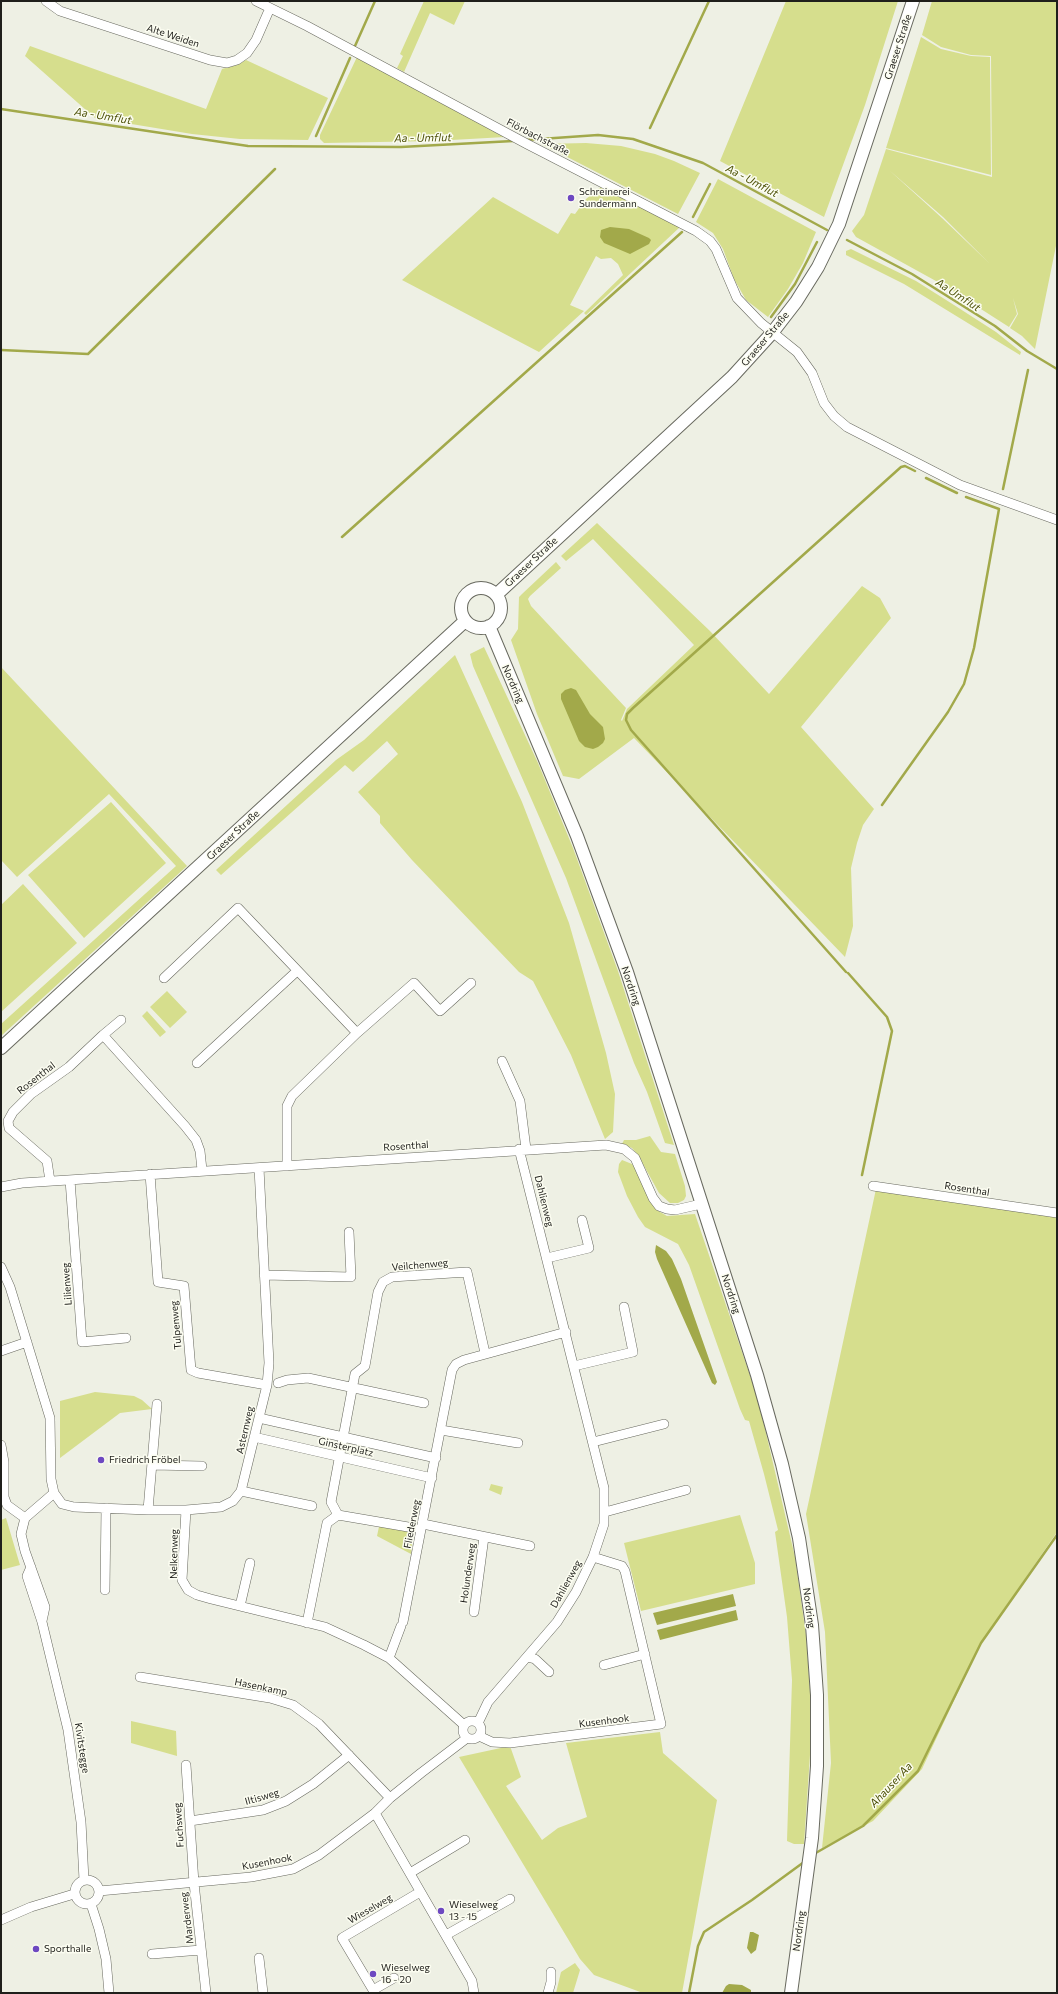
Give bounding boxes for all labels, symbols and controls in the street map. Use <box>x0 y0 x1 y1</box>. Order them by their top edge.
street label: Graeser Straße <box>882 13 914 81</box>
street label: Alte Weiden <box>145 22 201 50</box>
water label: Aa - Umflut <box>74 105 132 127</box>
street label: Flörbachstraße <box>504 116 572 158</box>
water label: Aa - Umflut <box>394 131 452 145</box>
water label: Aa - Umflut <box>723 162 781 200</box>
place label: Schreinerei Sundermann <box>579 186 637 210</box>
marker: Schreinerei Sundermann <box>566 193 576 203</box>
water label: Aa Umflut <box>933 276 983 314</box>
street label: Graeser Straße <box>739 309 791 369</box>
street label: Graeser Straße <box>502 534 560 590</box>
street label: Nordring <box>499 663 527 705</box>
street label: Graeser Straße <box>204 807 262 863</box>
street label: Nordring <box>619 965 643 1007</box>
street label: Rosenthal <box>14 1059 58 1097</box>
street label: Rosenthal <box>383 1138 429 1154</box>
street label: Dahlienweg <box>532 1174 556 1228</box>
street label: Rosenthal <box>944 1180 990 1198</box>
street label: Veilchenweg <box>391 1257 449 1273</box>
street label: Lilienweg <box>60 1262 74 1306</box>
street label: Nordring <box>719 1273 743 1315</box>
street label: Tulpenweg <box>168 1300 184 1350</box>
street label: Asternweg <box>234 1405 256 1455</box>
street label: Ginsterplatz <box>317 1435 375 1459</box>
place label: Friedrich Fröbel <box>109 1454 180 1466</box>
marker: Friedrich Fröbel <box>96 1455 106 1465</box>
street label: Fliederweg <box>401 1498 423 1550</box>
street label: Nelkenweg <box>168 1529 180 1579</box>
street label: Holunderweg <box>458 1542 478 1604</box>
street label: Dahlienweg <box>548 1558 584 1610</box>
street label: Nordring <box>800 1587 818 1629</box>
street label: Hasenkamp <box>234 1676 288 1698</box>
street label: Kusenhook <box>578 1712 630 1730</box>
street label: Kivitstegge <box>72 1722 92 1774</box>
water label: Ahauser Aa <box>867 1760 915 1810</box>
street label: Iltisweg <box>244 1786 280 1808</box>
street label: Fuchsweg <box>171 1802 187 1848</box>
street label: Kusenhook <box>241 1851 293 1873</box>
street label: Marderweg <box>178 1891 196 1945</box>
street label: Wieselweg <box>346 1892 394 1926</box>
place label: Wieselweg 13 - 15 <box>449 1899 498 1922</box>
marker: Wieselweg 13 - 15 <box>436 1906 446 1916</box>
street label: Nordring <box>790 1910 808 1952</box>
place label: Sporthalle <box>44 1943 91 1955</box>
marker: Sporthalle <box>31 1944 41 1954</box>
place label: Wieselweg 16 - 20 <box>381 1962 430 1986</box>
marker: Wieselweg 16 - 20 <box>368 1969 378 1979</box>

